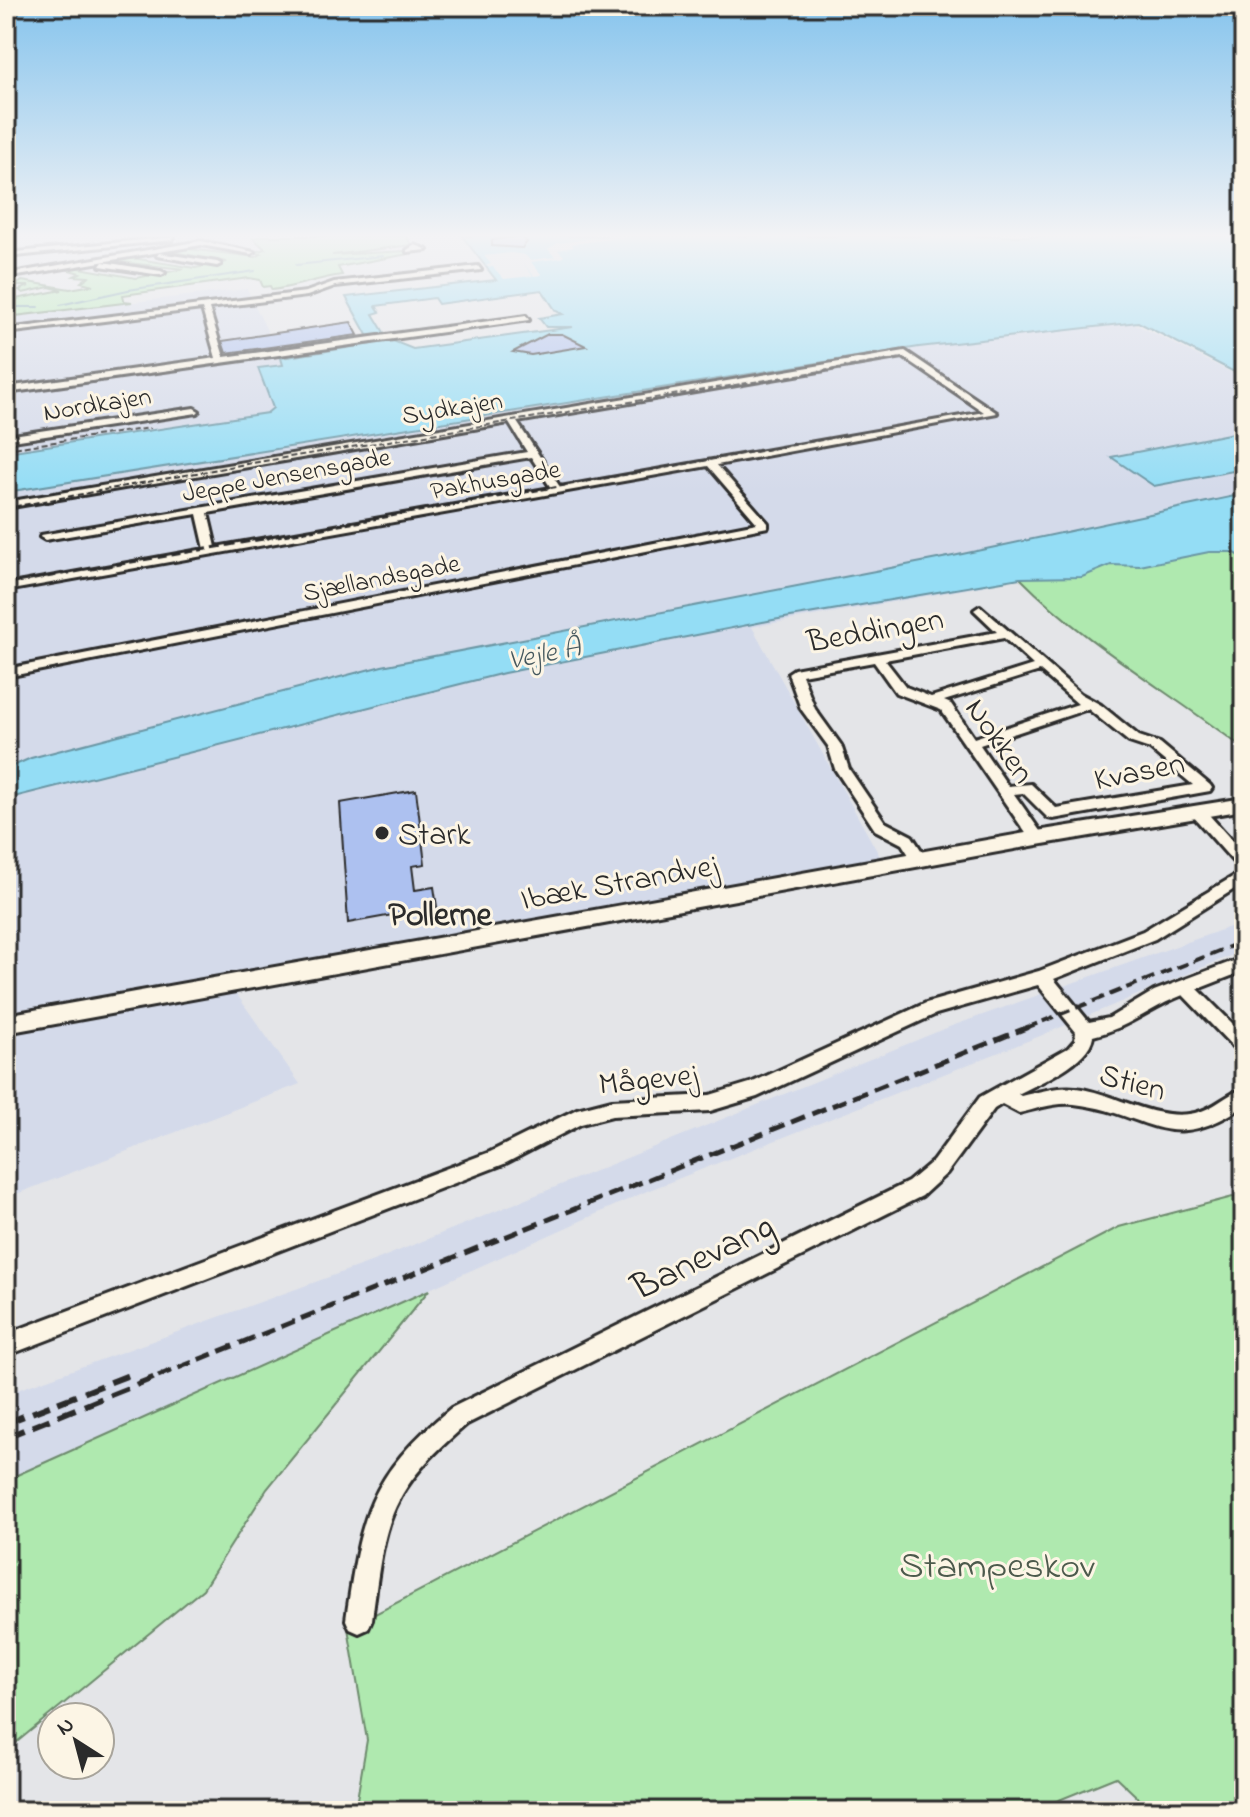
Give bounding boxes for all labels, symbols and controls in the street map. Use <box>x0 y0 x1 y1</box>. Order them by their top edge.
street label: Nordkajen <box>41 379 154 433</box>
street label: Sydkajen <box>399 383 506 437</box>
street label: Jeppe Jensensgade <box>179 440 394 514</box>
street label: Pakhusgade <box>428 452 564 512</box>
street label: Sjællandsgade <box>300 546 464 614</box>
street label: Beddingen <box>803 597 948 668</box>
water label: Vejle Å <box>505 628 586 683</box>
street label: Nokken <box>952 689 1045 795</box>
street label: Kvasen <box>1090 742 1189 805</box>
place label: Stark <box>398 813 471 860</box>
marker: Stark <box>373 824 391 842</box>
street label: Ibæk Strandvej <box>517 844 723 925</box>
district label: Pollerne <box>388 892 493 942</box>
street label: Mågevej <box>596 1053 701 1110</box>
street label: Stien <box>1094 1053 1171 1116</box>
street label: Banevang <box>622 1200 785 1318</box>
park label: Stampeskov <box>899 1540 1095 1596</box>
north arrow <box>36 1701 116 1781</box>
text: N <box>51 1710 81 1745</box>

